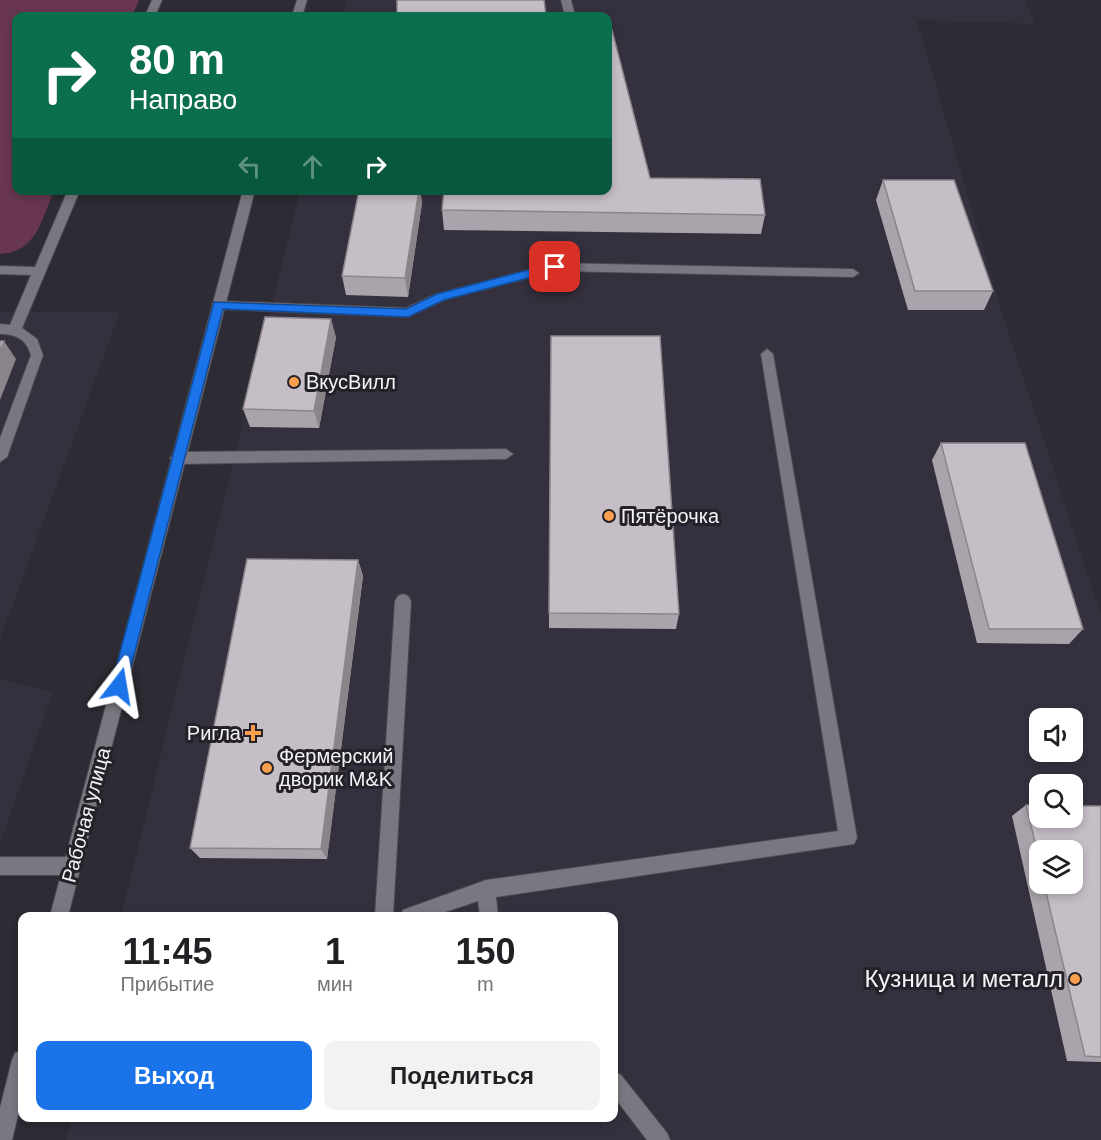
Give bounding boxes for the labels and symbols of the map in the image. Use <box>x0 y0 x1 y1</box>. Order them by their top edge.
pin <box>529 241 580 292</box>
place label: ВкусВилл <box>306 371 396 393</box>
marker: ВкусВилл <box>287 375 301 389</box>
place label: Пятёрочка <box>621 505 720 527</box>
marker: Пятёрочка <box>602 509 616 523</box>
position arrow <box>87 654 151 718</box>
place label: Ригла <box>187 722 242 744</box>
marker: Ригла <box>246 726 260 740</box>
street label: Рабочая улица <box>57 744 115 885</box>
place label: Фермерский дворик М&K <box>279 745 394 790</box>
marker: Фермерский дворик М&K <box>260 761 274 775</box>
place label: Кузница и металл <box>864 965 1063 992</box>
marker: Кузница и металл <box>1068 972 1082 986</box>

